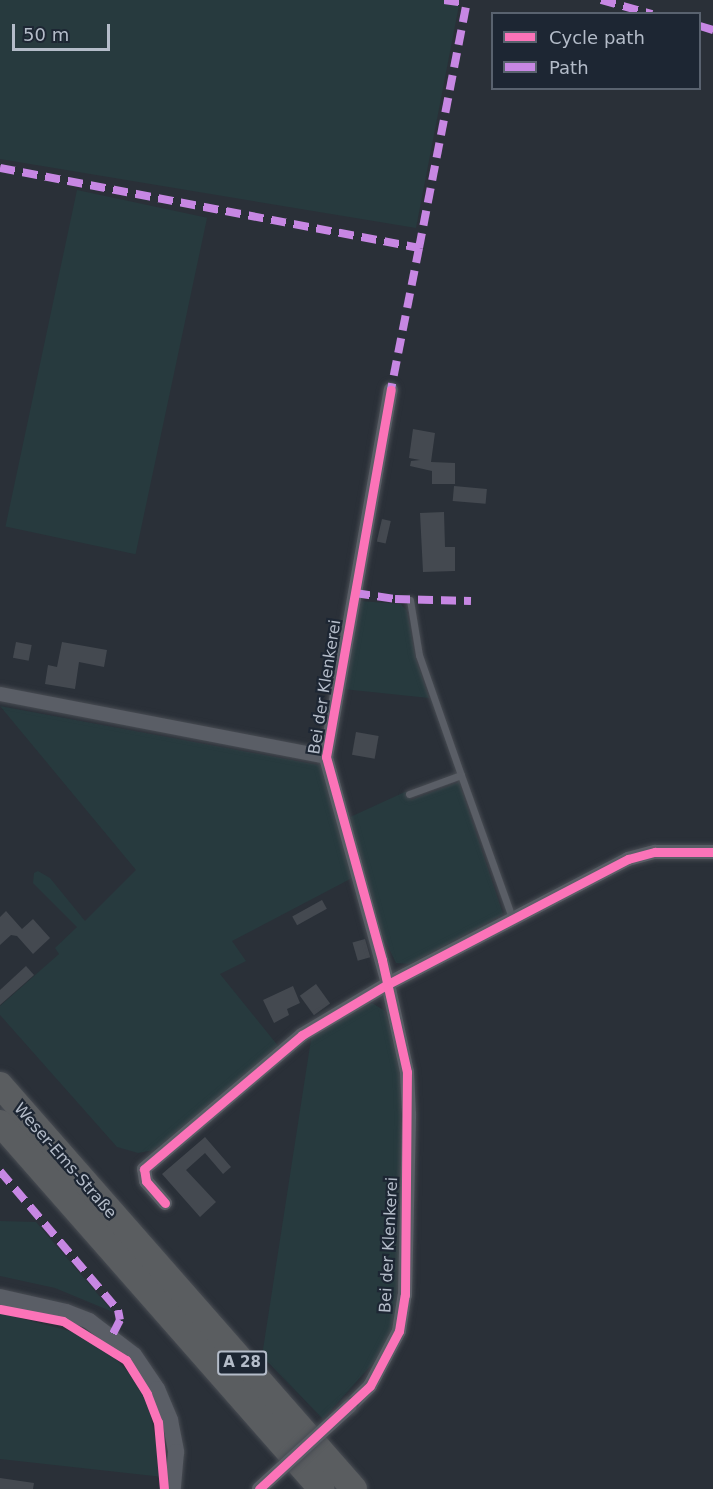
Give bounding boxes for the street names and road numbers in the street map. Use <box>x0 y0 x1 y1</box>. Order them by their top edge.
street label: Bei der Klenkerei <box>305 618 345 756</box>
street label: Weser-Ems-Straße <box>10 1099 120 1223</box>
street label: Bei der Klenkerei <box>376 1177 402 1313</box>
road number: A 28 <box>216 1351 268 1375</box>

